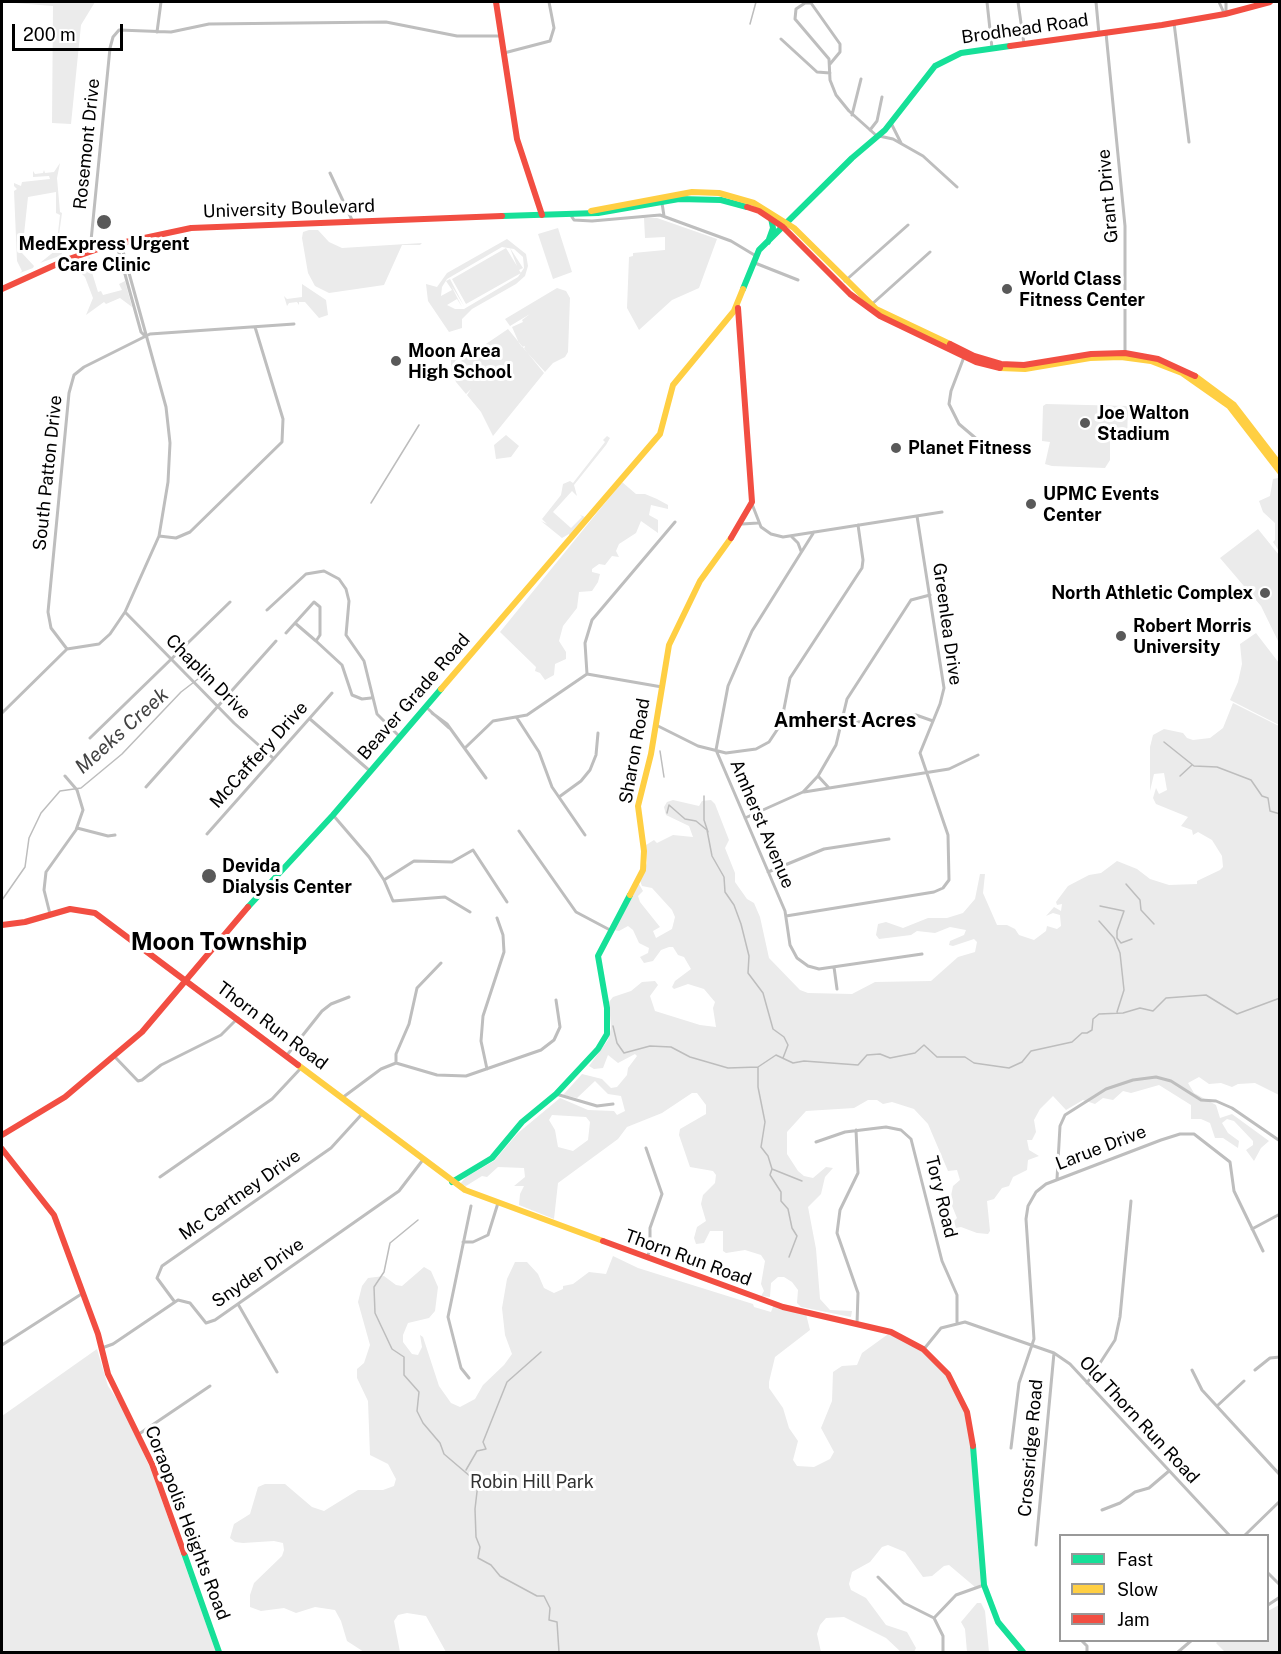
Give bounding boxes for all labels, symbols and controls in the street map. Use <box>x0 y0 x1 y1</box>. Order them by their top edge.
street label: Brodhead Road <box>960 9 1090 49</box>
scale bar <box>15 12 126 50</box>
text: 200 m <box>23 24 76 45</box>
street label: Rosemont Drive <box>69 77 105 211</box>
street label: Grant Drive <box>1093 148 1123 244</box>
street label: University Boulevard <box>202 195 376 223</box>
marker: MedExpress Urgent Care Clinic <box>95 213 113 231</box>
place label: MedExpress Urgent Care Clinic <box>19 233 189 276</box>
place label: World Class Fitness Center <box>1019 268 1145 310</box>
marker: World Class Fitness Center <box>1000 282 1014 296</box>
place label: Moon Area High School <box>408 340 512 382</box>
marker: Moon Area High School <box>389 354 403 368</box>
street label: South Patton Drive <box>29 394 67 552</box>
place label: Joe Walton Stadium <box>1097 402 1189 444</box>
marker: Joe Walton Stadium <box>1078 416 1092 430</box>
place label: Planet Fitness <box>908 437 1031 459</box>
marker: Planet Fitness <box>889 441 903 455</box>
place label: UPMC Events Center <box>1043 483 1159 526</box>
marker: UPMC Events Center <box>1024 497 1038 511</box>
street label: Greenlea Drive <box>928 561 966 687</box>
place label: North Athletic Complex <box>1051 582 1253 604</box>
marker: North Athletic Complex <box>1258 586 1272 600</box>
place label: Robert Morris University <box>1133 615 1252 658</box>
street label: Beaver Grade Road <box>353 629 475 765</box>
marker: Robert Morris University <box>1114 629 1128 643</box>
street label: Chaplin Drive <box>161 630 255 724</box>
water label: Meeks Creek <box>70 683 174 779</box>
street label: McCaffery Drive <box>206 697 312 813</box>
street label: Sharon Road <box>615 697 655 805</box>
district label: Amherst Acres <box>774 709 916 733</box>
street label: Amherst Avenue <box>725 756 799 892</box>
place label: Devida Dialysis Center <box>222 855 352 898</box>
marker: Devida Dialysis Center <box>200 867 218 885</box>
district label: Moon Township <box>131 929 307 957</box>
street label: Thorn Run Road <box>212 977 332 1075</box>
street label: Larue Drive <box>1053 1121 1149 1175</box>
street label: Mc Cartney Drive <box>175 1145 305 1245</box>
street label: Tory Road <box>920 1154 962 1240</box>
street label: Thorn Run Road <box>622 1225 754 1291</box>
street label: Snyder Drive <box>208 1233 308 1313</box>
street label: Old Thorn Run Road <box>1074 1352 1204 1488</box>
street label: Crossridge Road <box>1014 1378 1048 1518</box>
street label: Coraopolis Heights Road <box>140 1423 234 1623</box>
park label: Robin Hill Park <box>470 1471 594 1493</box>
legend <box>1059 1534 1269 1642</box>
text: Fast <box>1117 1549 1153 1570</box>
text: Slow <box>1117 1579 1158 1600</box>
text: Jam <box>1117 1609 1150 1630</box>

